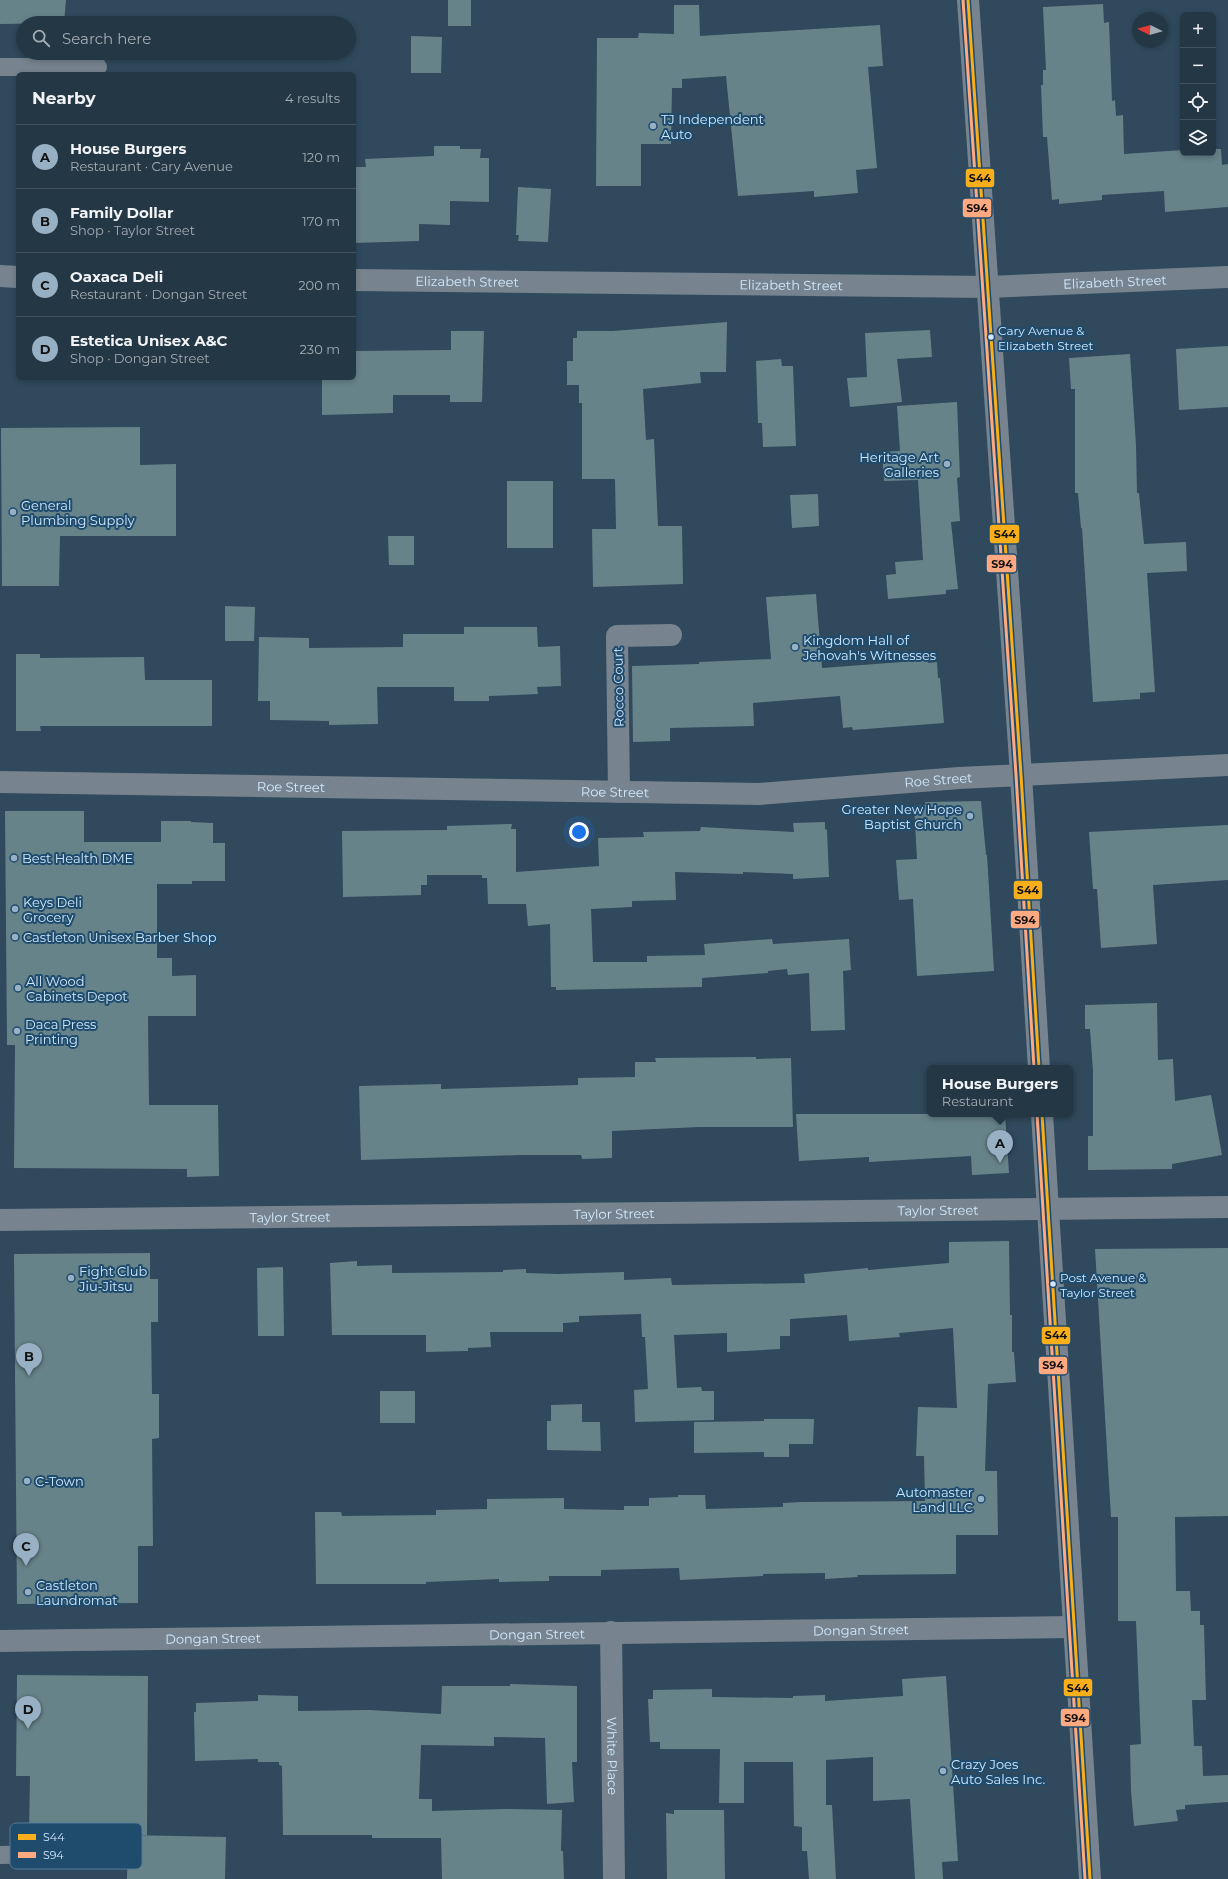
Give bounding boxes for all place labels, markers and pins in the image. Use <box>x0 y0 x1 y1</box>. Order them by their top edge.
place label: TJ Independent Auto <box>661 111 764 142</box>
marker: TJ Independent Auto <box>648 121 658 131</box>
place label: Cary Avenue & Elizabeth Street <box>998 323 1094 353</box>
marker: Cary Avenue & Elizabeth Street <box>986 332 996 342</box>
place label: Heritage Art Galleries <box>859 449 939 480</box>
marker: Heritage Art Galleries <box>942 459 952 469</box>
place label: General Plumbing Supply <box>21 497 136 528</box>
marker: General Plumbing Supply <box>8 507 18 517</box>
place label: Kingdom Hall of Jehovah's Witnesses <box>802 632 936 663</box>
marker: Kingdom Hall of Jehovah's Witnesses <box>790 642 800 652</box>
place label: Greater New Hope Baptist Church <box>842 801 962 832</box>
marker: Greater New Hope Baptist Church <box>965 811 975 821</box>
place label: Best Health DME <box>22 850 133 866</box>
marker: Best Health DME <box>9 853 19 863</box>
place label: Keys Deli Grocery <box>23 894 82 925</box>
marker: Keys Deli Grocery <box>10 904 20 914</box>
place label: Castleton Unisex Barber Shop <box>23 929 217 945</box>
marker: Castleton Unisex Barber Shop <box>10 932 20 942</box>
place label: All Wood Cabinets Depot <box>26 973 128 1004</box>
marker: All Wood Cabinets Depot <box>13 983 23 993</box>
place label: Daca Press Printing <box>25 1016 96 1047</box>
marker: Daca Press Printing <box>12 1026 22 1036</box>
pin: A <box>987 1130 1013 1163</box>
place label: Fight Club Jiu-Jitsu <box>78 1263 148 1294</box>
place label: Post Avenue & Taylor Street <box>1060 1270 1146 1300</box>
marker: Fight Club Jiu-Jitsu <box>66 1273 76 1283</box>
marker: Post Avenue & Taylor Street <box>1048 1279 1058 1289</box>
pin: B <box>16 1343 42 1376</box>
place label: C-Town <box>35 1473 84 1489</box>
marker: C-Town <box>22 1476 32 1486</box>
place label: Automaster Land LLC <box>896 1484 973 1515</box>
marker: Automaster Land LLC <box>976 1494 986 1504</box>
pin: C <box>13 1533 39 1566</box>
place label: Castleton Laundromat <box>36 1577 118 1608</box>
marker: Castleton Laundromat <box>23 1587 33 1597</box>
pin: D <box>15 1696 41 1729</box>
place label: Crazy Joes Auto Sales Inc. <box>951 1756 1046 1787</box>
marker: Crazy Joes Auto Sales Inc. <box>938 1766 948 1776</box>

